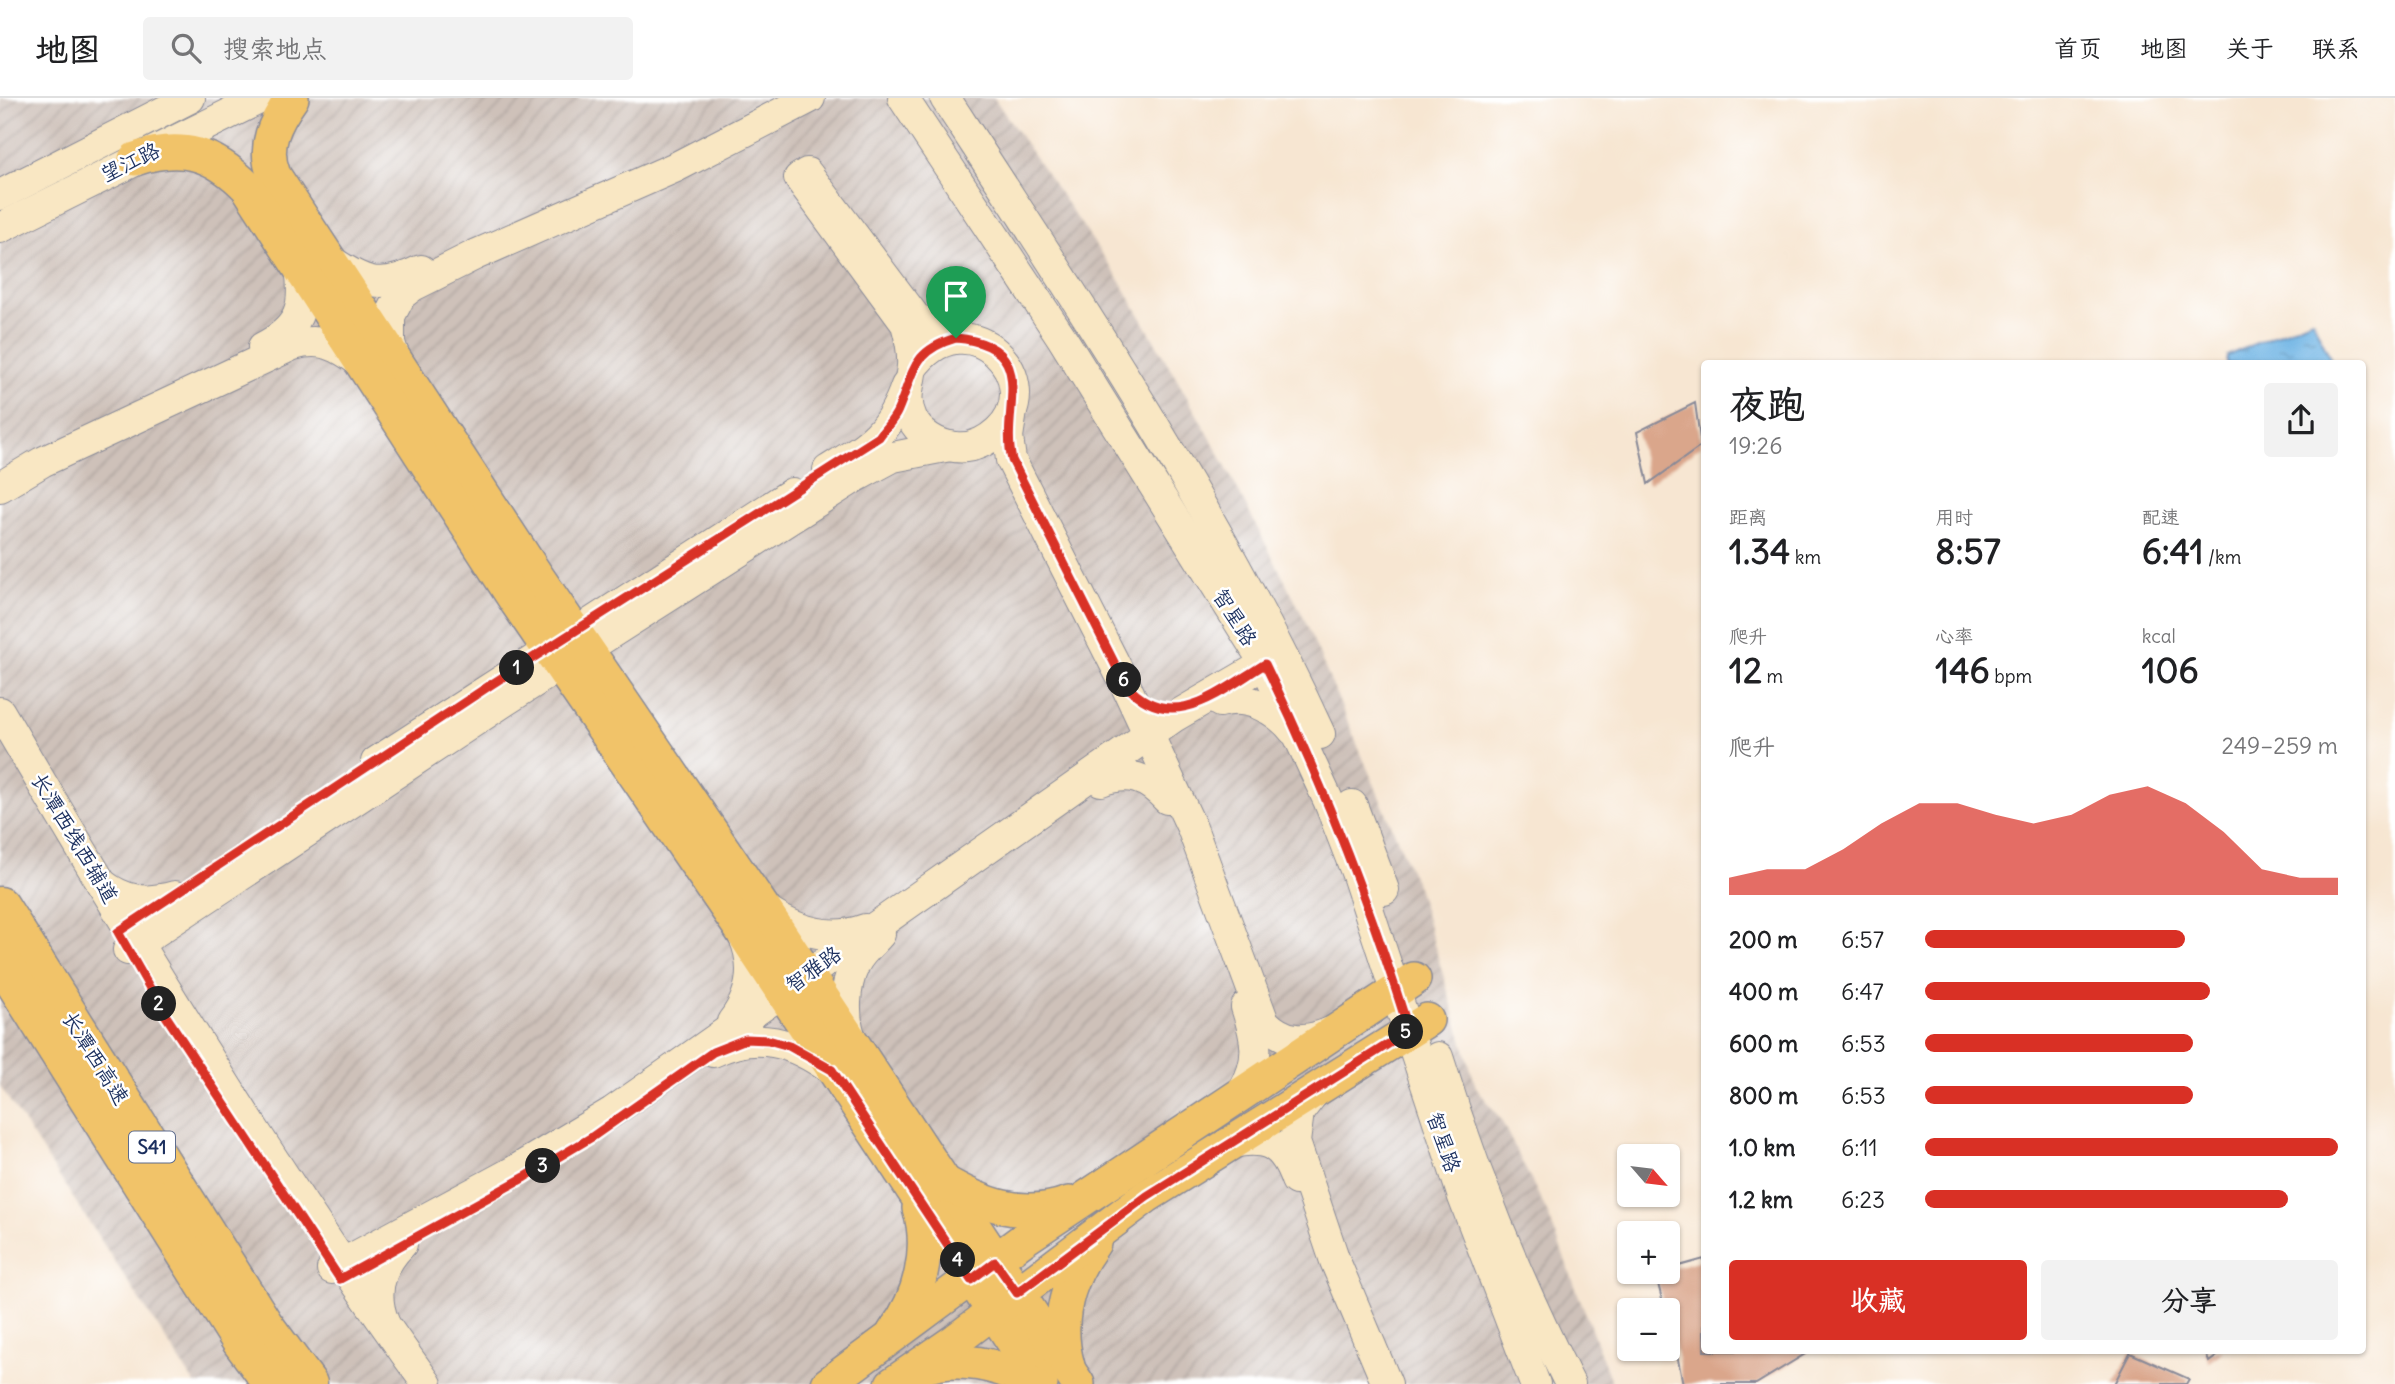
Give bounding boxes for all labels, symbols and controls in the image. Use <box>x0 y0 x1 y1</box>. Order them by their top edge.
search box <box>143 17 633 80</box>
text: 地图 <box>35 28 101 70</box>
icon: search <box>167 29 205 67</box>
text: 搜索地点 <box>223 32 327 65</box>
text: 首页 <box>2054 33 2102 63</box>
text: 地图 <box>2140 33 2188 63</box>
text: 关于 <box>2226 33 2274 63</box>
text: 联系 <box>2312 33 2360 63</box>
street label: 望江路 <box>96 136 164 188</box>
pin <box>926 266 986 338</box>
icon: arrive <box>937 277 975 315</box>
text: 夜跑 <box>1729 381 1805 428</box>
button: share <box>2264 383 2338 457</box>
text: 19:26 <box>1729 431 1782 460</box>
text: 距离 <box>1729 505 1767 529</box>
text: 用时 <box>1935 505 1973 529</box>
text: 配速 <box>2142 505 2180 529</box>
text: 1.34 <box>1729 529 1790 573</box>
text: 8:57 <box>1935 529 2001 573</box>
text: 6:41 <box>2142 529 2204 573</box>
text: km <box>1790 545 1821 569</box>
text: /km <box>2204 545 2241 569</box>
street label: 智星路 <box>1207 583 1263 651</box>
text: 爬升 <box>1729 624 1767 648</box>
text: 心率 <box>1935 624 1973 648</box>
text: kcal <box>2142 624 2176 648</box>
text: 12 <box>1729 648 1762 692</box>
text: 146 <box>1935 648 1990 692</box>
text: 106 <box>2142 648 2199 692</box>
pin: 1 <box>500 650 534 686</box>
text: 1 <box>513 655 520 679</box>
pin: 6 <box>1106 662 1142 698</box>
text: m <box>1762 664 1783 688</box>
text: bpm <box>1990 664 2032 688</box>
text: 6 <box>1118 667 1129 691</box>
text: 249–259 m <box>2221 731 2338 760</box>
text: 爬升 <box>1729 732 1775 761</box>
street label: 长潭西线西辅道 <box>26 768 124 908</box>
text: 200 m <box>1729 925 1798 954</box>
text: 6:57 <box>1841 925 1884 954</box>
street label: 智雅路 <box>780 940 846 998</box>
text: 400 m <box>1729 977 1798 1006</box>
text: 6:47 <box>1841 977 1884 1006</box>
pin: 2 <box>142 986 176 1021</box>
text: 2 <box>153 991 164 1015</box>
street label: 长潭西高速 <box>57 1006 135 1110</box>
pin: 5 <box>1388 1014 1424 1049</box>
text: 5 <box>1400 1019 1411 1043</box>
text: 600 m <box>1729 1029 1798 1058</box>
text: 6:53 <box>1841 1029 1886 1058</box>
text: 800 m <box>1729 1081 1798 1110</box>
text: 6:53 <box>1841 1081 1886 1110</box>
street label: 智星路 <box>1421 1108 1467 1176</box>
road number: S41 <box>129 1132 175 1162</box>
text: 1.0 km <box>1729 1133 1795 1162</box>
text: 6:11 <box>1841 1133 1878 1162</box>
north arrow <box>1617 1144 1680 1208</box>
map controls <box>1617 1144 1680 1361</box>
pin: 3 <box>526 1148 560 1184</box>
text: 3 <box>537 1153 548 1177</box>
text: 1.2 km <box>1729 1185 1793 1214</box>
text: 6:23 <box>1841 1185 1885 1214</box>
button: + <box>1617 1221 1680 1284</box>
pin: 4 <box>940 1242 976 1278</box>
text: 4 <box>952 1247 963 1271</box>
button: 收藏 <box>1729 1260 2027 1340</box>
button: 分享 <box>2041 1260 2338 1340</box>
button: − <box>1617 1298 1680 1361</box>

